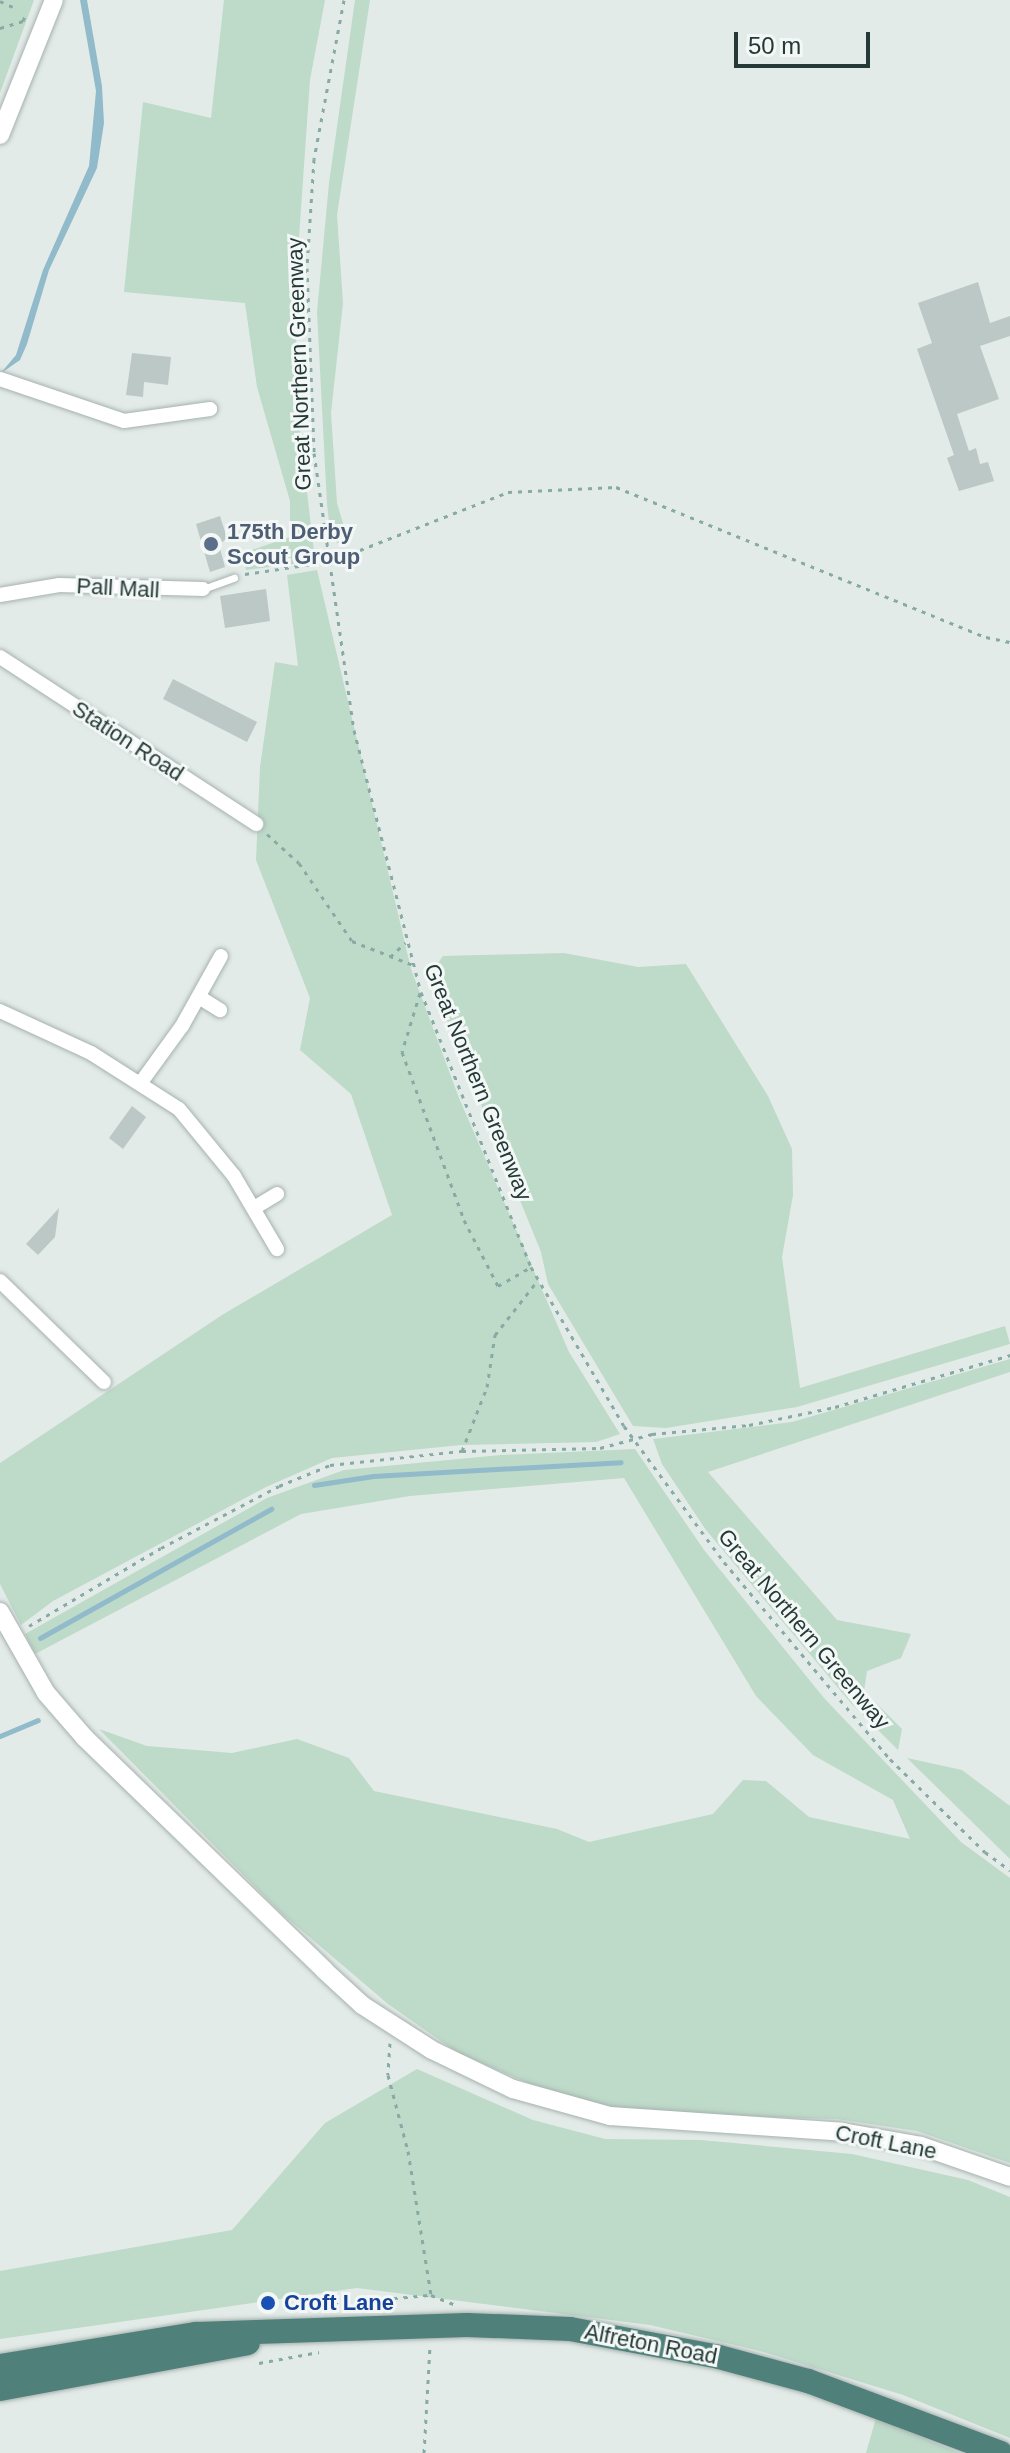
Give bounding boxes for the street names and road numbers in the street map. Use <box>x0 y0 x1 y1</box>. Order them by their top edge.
street label: Great Northern Greenway <box>281 237 317 491</box>
street label: Pall Mall <box>76 573 160 603</box>
street label: Station Road <box>67 695 189 787</box>
street label: Great Northern Greenway <box>418 960 538 1204</box>
street label: Great Northern Greenway <box>713 1524 895 1734</box>
street label: Croft Lane <box>833 2119 939 2165</box>
street label: Alfreton Road <box>582 2318 720 2370</box>

